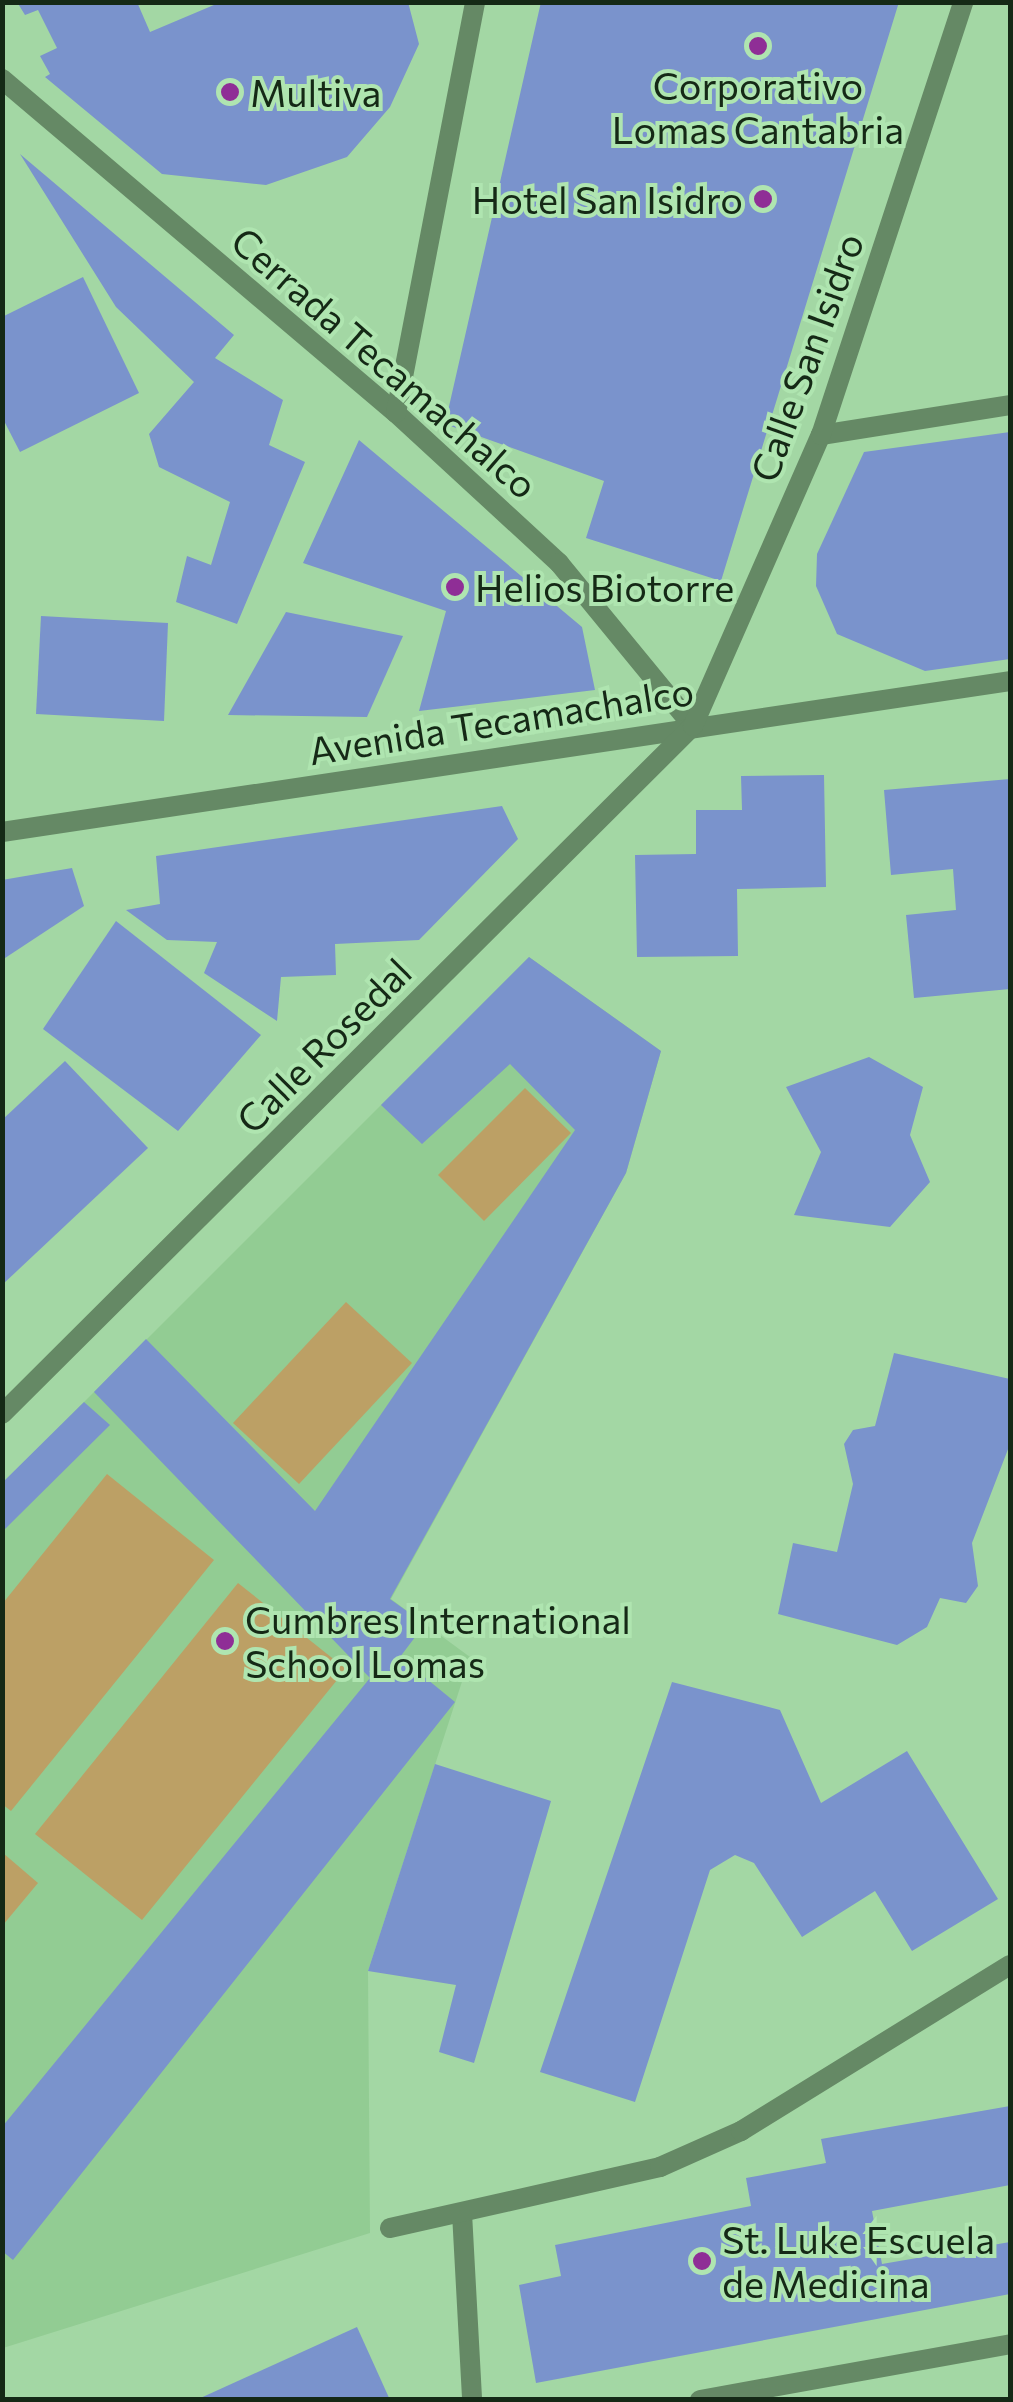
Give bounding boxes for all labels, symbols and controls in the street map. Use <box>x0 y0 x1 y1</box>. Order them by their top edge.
marker: Corporativo Lomas Cantabria <box>747 35 769 57</box>
place label: Corporativo Lomas Cantabria <box>612 62 904 152</box>
place label: Multiva <box>250 69 381 115</box>
marker: Multiva <box>219 81 241 103</box>
place label: Hotel San Isidro <box>472 176 743 222</box>
marker: Hotel San Isidro <box>752 188 774 210</box>
street label: Cerrada Tecamachalco <box>223 217 547 507</box>
street label: Calle San Isidro <box>740 227 872 487</box>
place label: Helios Biotorre <box>475 564 734 610</box>
marker: Helios Biotorre <box>444 576 466 598</box>
street label: Avenida Tecamachalco <box>305 667 697 773</box>
street label: Calle Rosedal <box>226 948 420 1142</box>
place label: Cumbres International School Lomas <box>245 1596 631 1686</box>
marker: Cumbres International School Lomas <box>214 1630 236 1652</box>
place label: St. Luke Escuela de Medicina <box>722 2216 995 2306</box>
marker: St. Luke Escuela de Medicina <box>691 2250 713 2272</box>

